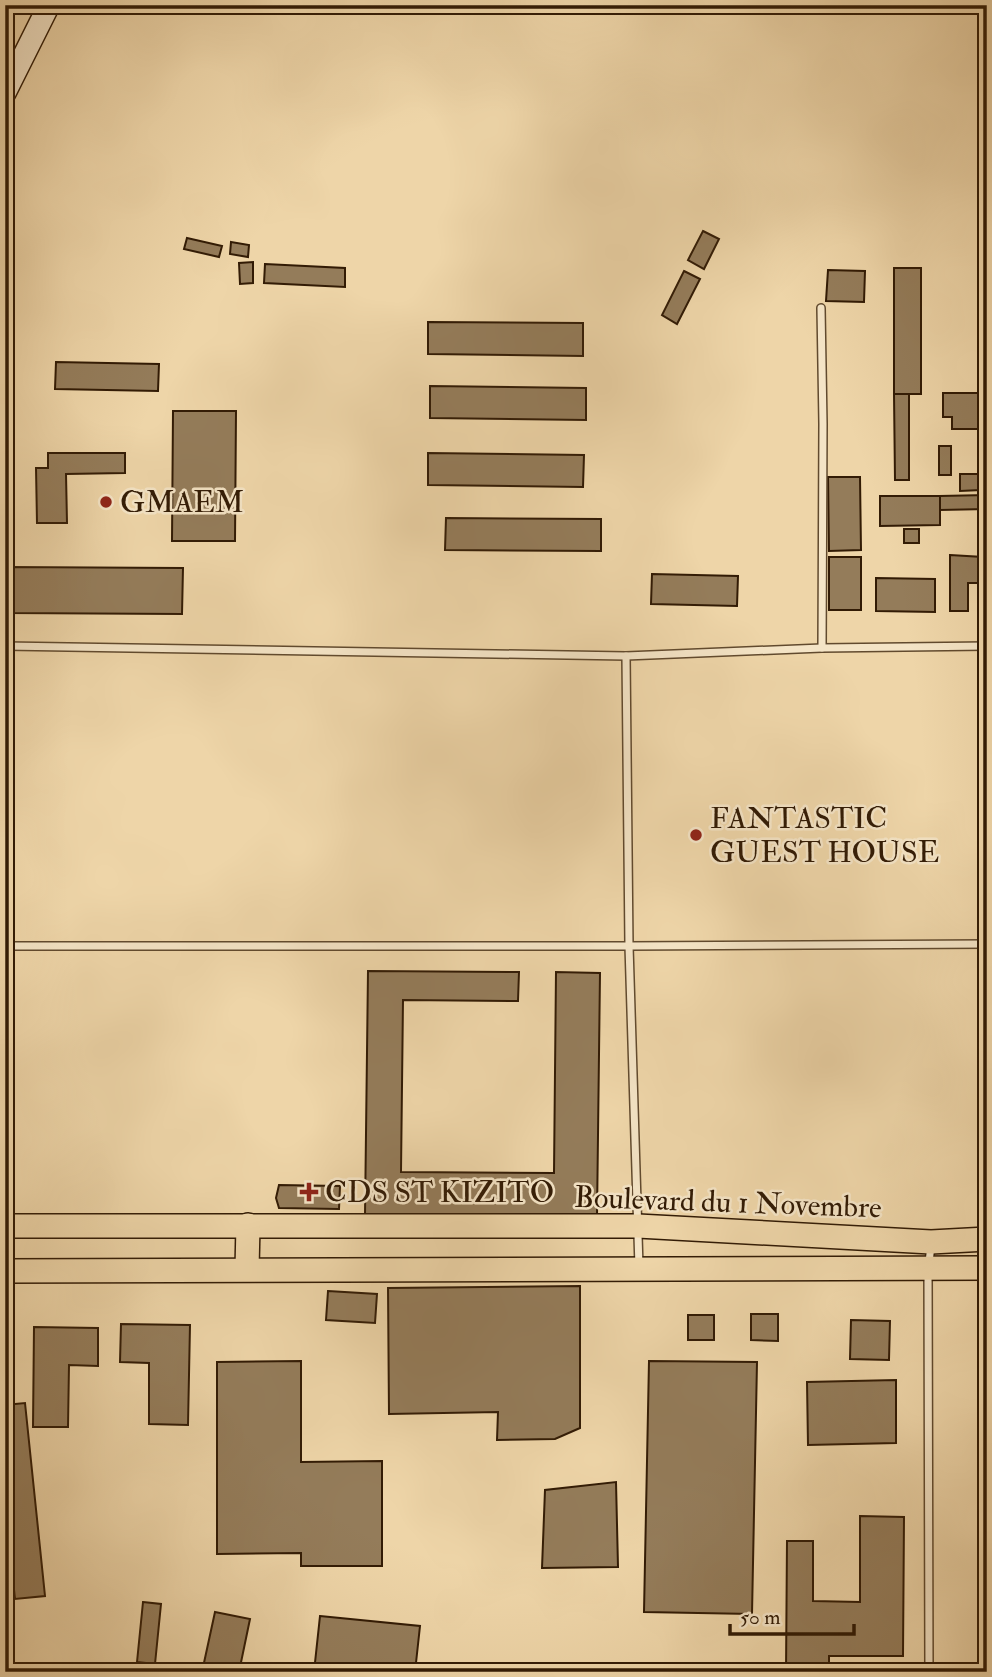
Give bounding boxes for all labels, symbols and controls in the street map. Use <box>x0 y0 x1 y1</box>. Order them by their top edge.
place label: GMAEM <box>120 484 244 521</box>
marker: GMAEM <box>98 494 114 510</box>
place label: FANTASTIC GUEST HOUSE <box>710 800 939 871</box>
marker: FANTASTIC GUEST HOUSE <box>688 827 704 843</box>
place label: CDS ST KIZITO <box>325 1174 554 1211</box>
street label: Boulevard du 1 Novembre <box>574 1179 882 1226</box>
marker: CDS ST KIZITO <box>299 1182 319 1202</box>
scale bar <box>730 1593 854 1637</box>
text: 50 m <box>740 1604 781 1631</box>

